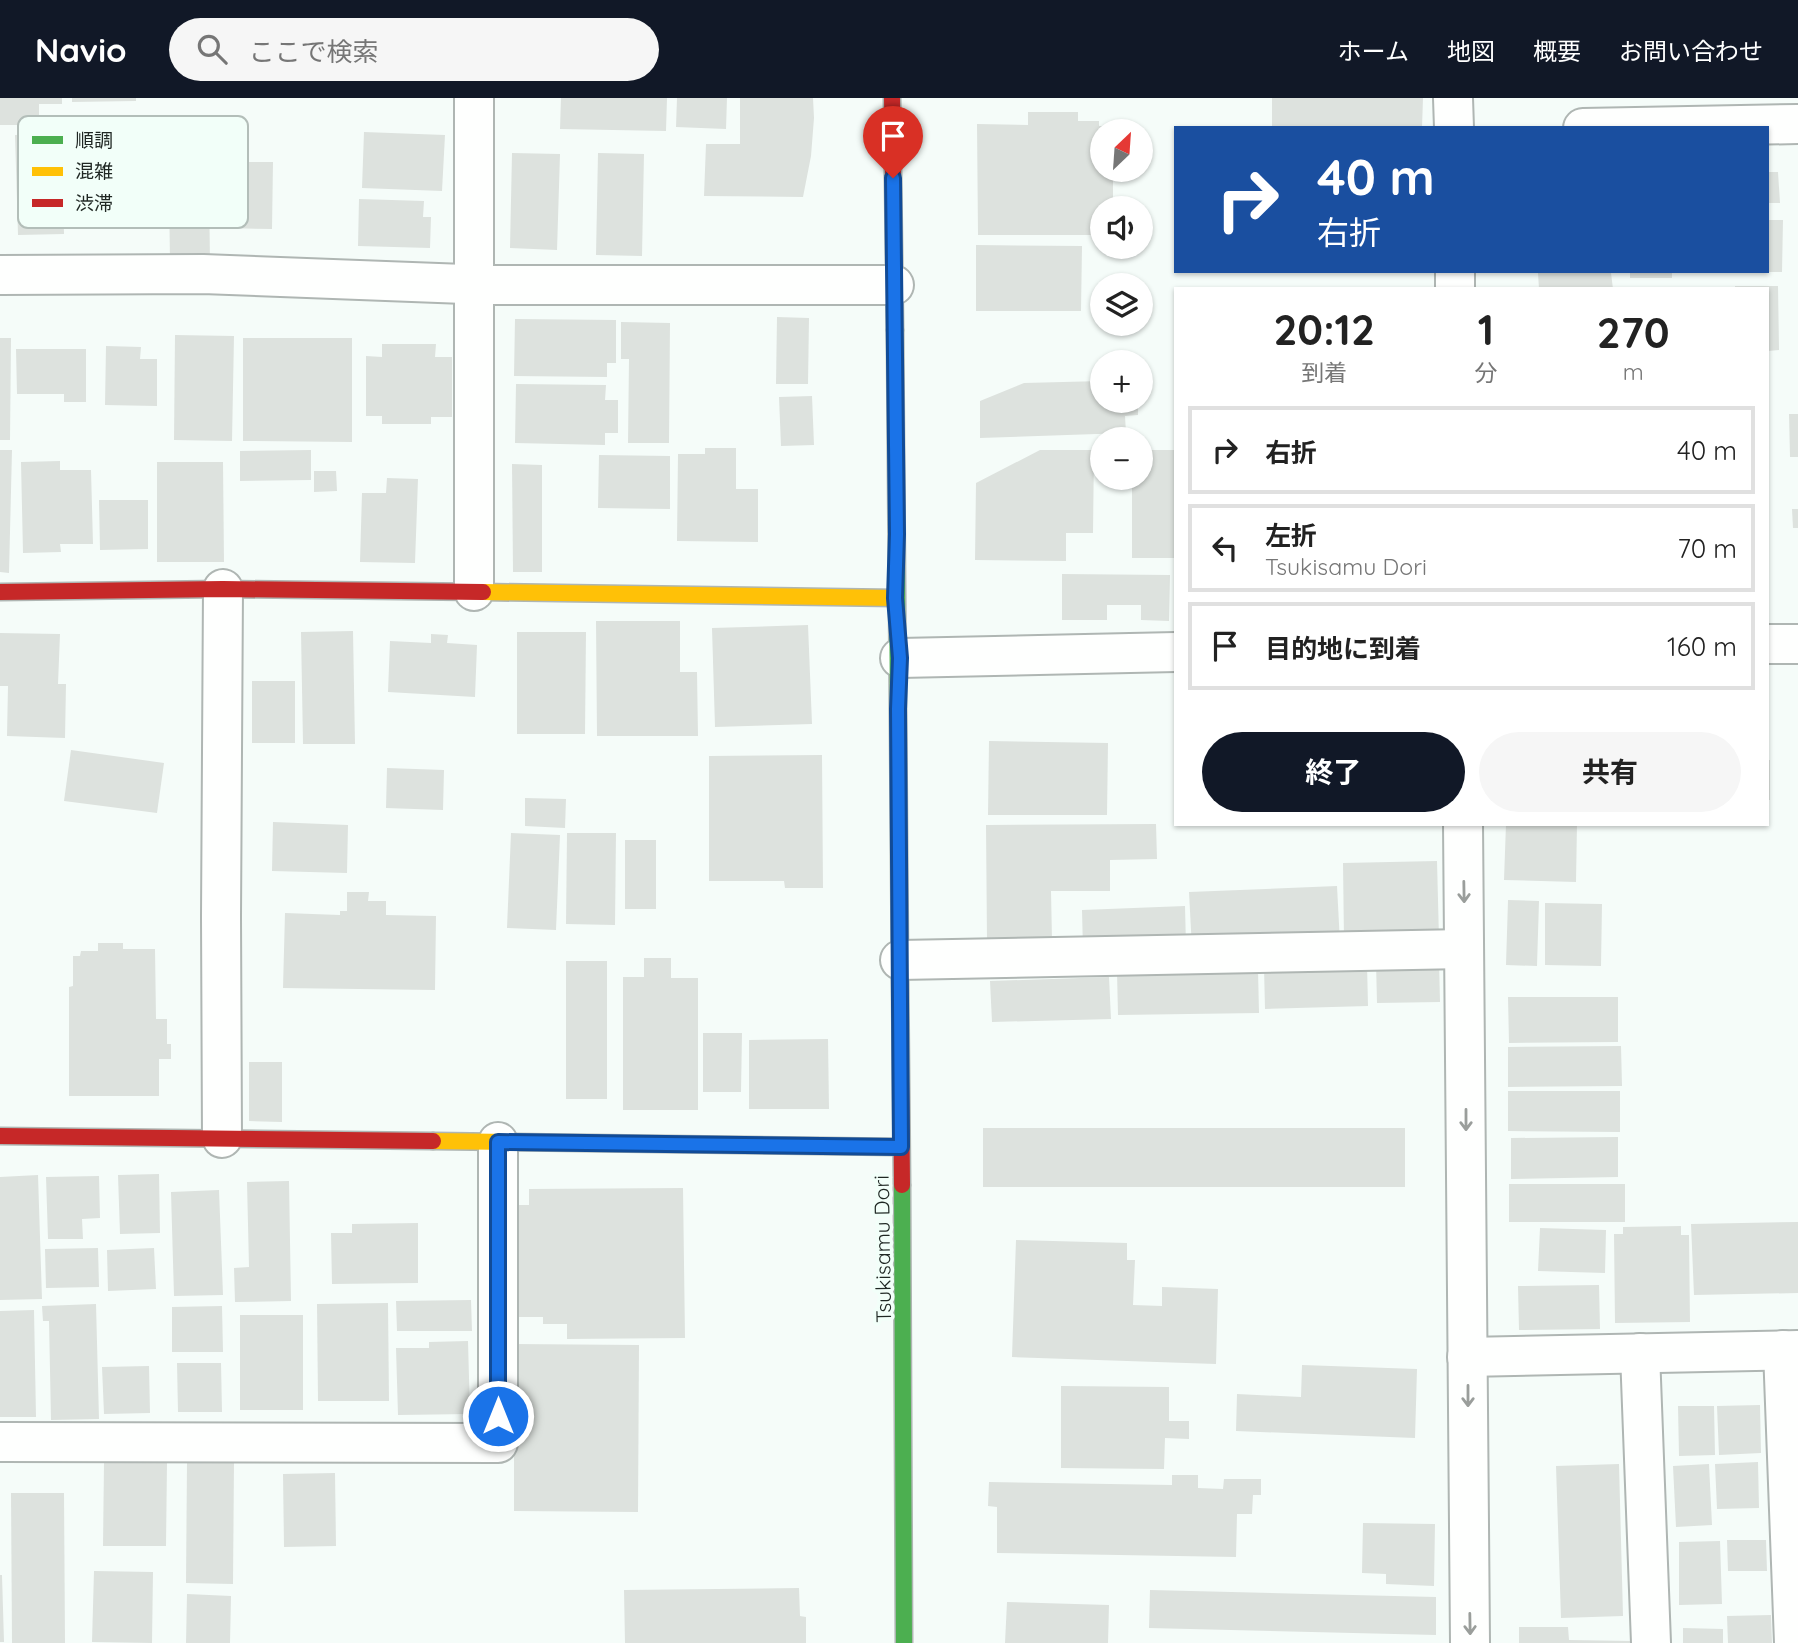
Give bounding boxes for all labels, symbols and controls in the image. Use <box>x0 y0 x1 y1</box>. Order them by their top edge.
search box <box>169 18 659 81</box>
text: Navio <box>35 29 127 70</box>
icon: search <box>193 30 231 68</box>
text: ここで検索 <box>249 35 379 68</box>
text: ホーム <box>1338 36 1409 66</box>
text: 地図 <box>1447 36 1495 66</box>
text: 概要 <box>1533 36 1581 66</box>
text: お問い合わせ <box>1619 36 1763 66</box>
pin <box>863 106 923 178</box>
legend <box>18 116 248 228</box>
icon: arrive <box>874 117 912 155</box>
north arrow <box>1090 119 1153 182</box>
map controls <box>1090 119 1153 490</box>
text: 順調 <box>75 128 113 152</box>
text: 40 m <box>1317 146 1435 207</box>
icon: right <box>1202 154 1293 245</box>
text: 混雑 <box>75 159 113 183</box>
text: 渋滞 <box>75 191 113 215</box>
button: sound <box>1090 196 1153 259</box>
text: 右折 <box>1317 212 1381 252</box>
button: layers <box>1090 273 1153 336</box>
text: 20:12 <box>1273 303 1375 356</box>
text: 1 <box>1478 303 1494 356</box>
text: 270 <box>1597 306 1670 359</box>
button: + <box>1090 350 1153 413</box>
text: m <box>1623 357 1644 386</box>
text: 到着 <box>1301 358 1347 387</box>
text: 分 <box>1474 358 1497 387</box>
button: − <box>1090 427 1153 490</box>
icon: right <box>1206 431 1244 469</box>
text: 40 m <box>1677 434 1737 467</box>
text: 右折 <box>1265 436 1317 469</box>
text: 左折 <box>1265 519 1317 552</box>
icon: left <box>1206 529 1244 567</box>
text: 70 m <box>1677 532 1737 565</box>
text: Tsukisamu Dori <box>1265 552 1427 581</box>
icon: arrive <box>1206 627 1244 665</box>
text: 160 m <box>1667 630 1737 663</box>
text: 目的地に到着 <box>1265 632 1421 665</box>
button: 終了 <box>1202 732 1465 812</box>
button: 共有 <box>1479 732 1741 812</box>
one-way arrow <box>1457 881 1471 904</box>
one-way arrow <box>1459 1108 1472 1131</box>
street label: Tsukisamu Dori <box>868 1175 896 1323</box>
position arrow <box>461 1379 535 1453</box>
one-way arrow <box>1461 1385 1474 1408</box>
one-way arrow <box>1463 1612 1477 1635</box>

